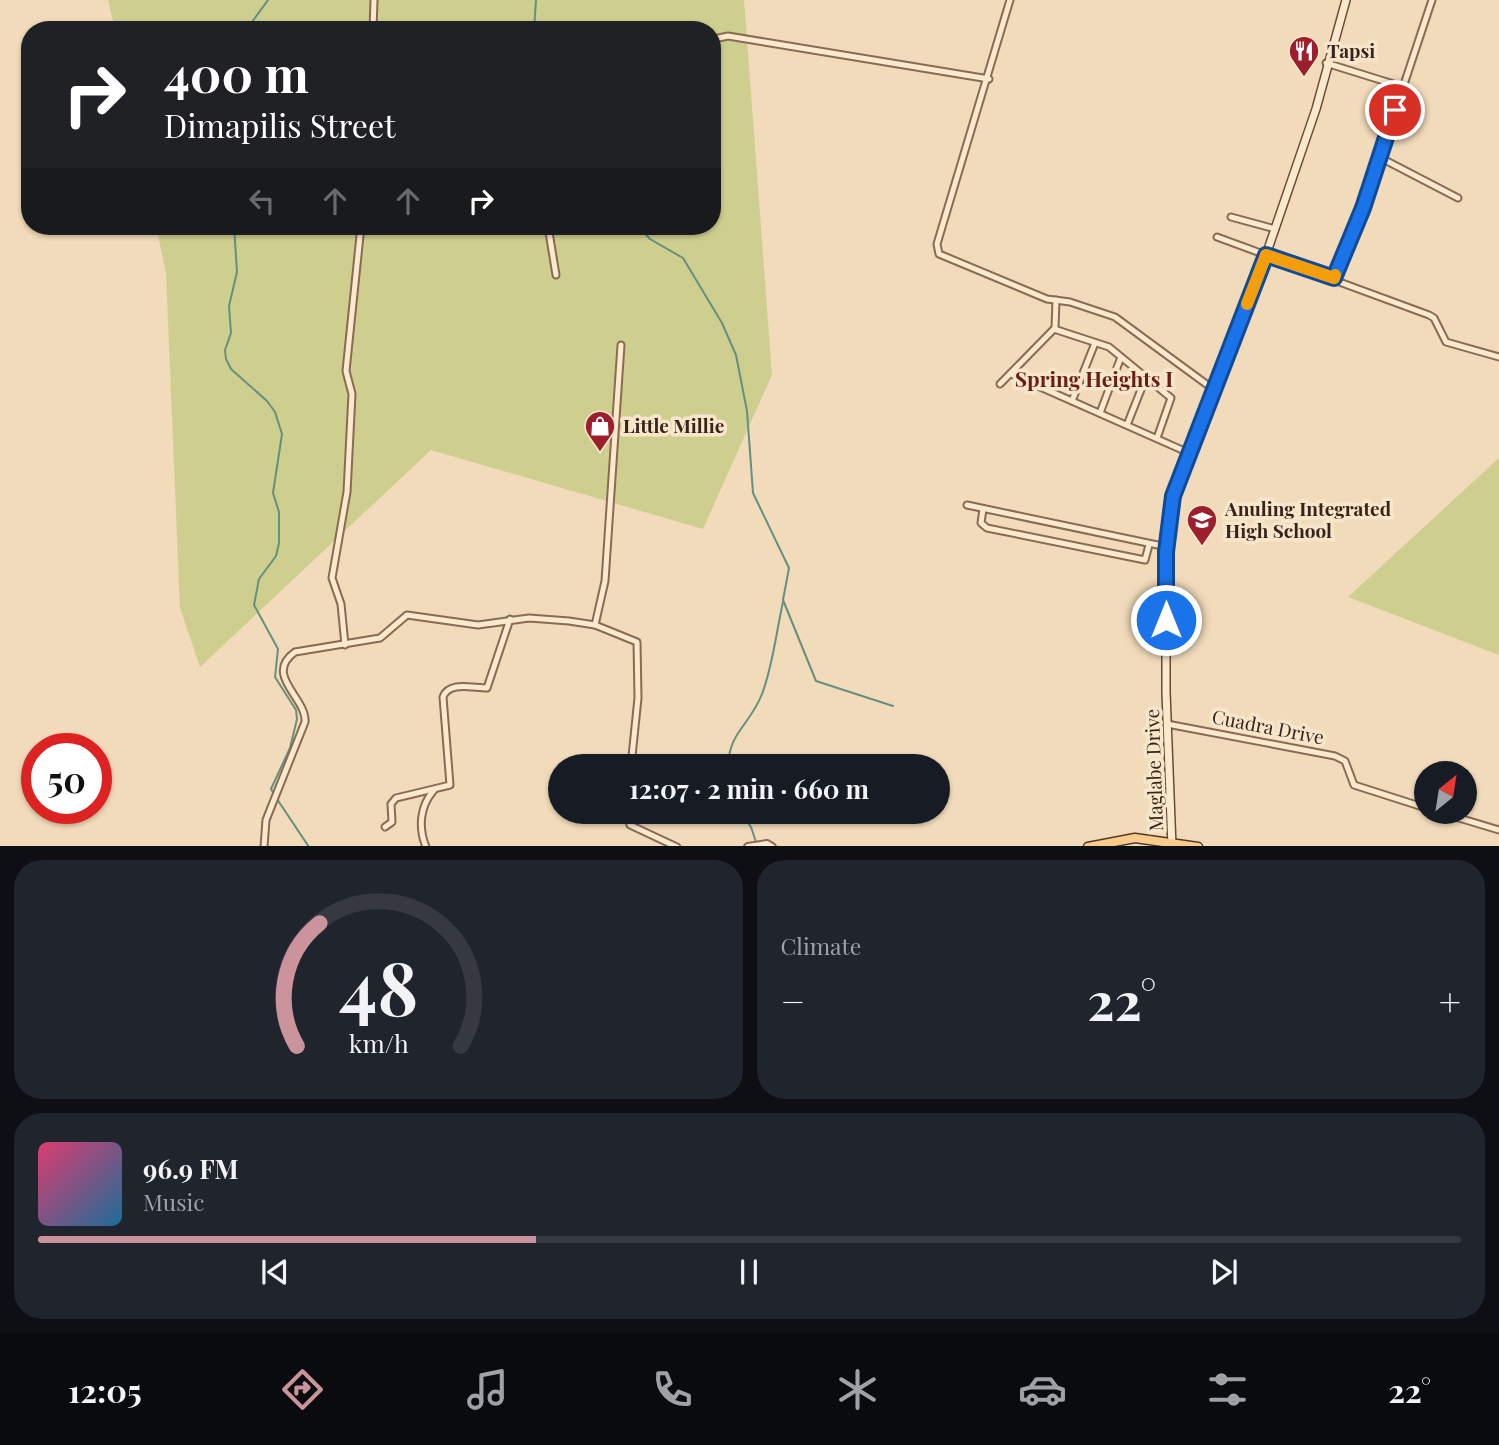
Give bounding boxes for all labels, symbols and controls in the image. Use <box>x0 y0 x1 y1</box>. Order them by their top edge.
restaurant icon: Tapsi <box>1287 34 1321 78</box>
place label: Tapsi <box>1327 37 1375 63</box>
text: 400 m <box>164 40 309 105</box>
icon: right <box>49 49 140 140</box>
pin <box>1365 80 1425 140</box>
icon: arrive <box>1376 91 1414 129</box>
text: Dimapilis Street <box>164 103 396 146</box>
icon: left <box>243 182 281 220</box>
icon: ahead <box>316 182 354 220</box>
icon: ahead <box>389 182 427 220</box>
icon: right <box>462 182 500 220</box>
district label: Spring Heights I <box>1015 364 1173 392</box>
shop icon: Little Millie <box>583 409 617 453</box>
place label: Little Millie <box>623 412 724 438</box>
place label: Anuling Integrated High School <box>1224 495 1392 543</box>
school or university icon: Anuling Integrated High School <box>1185 503 1219 547</box>
position arrow <box>1129 583 1203 657</box>
street label: Cuadra Drive <box>1210 702 1326 750</box>
street label: Maglabe Drive <box>1138 708 1168 832</box>
speed limit sign: 50 <box>21 733 112 824</box>
north arrow <box>1414 761 1477 824</box>
map controls <box>1414 761 1477 824</box>
text: 12:07 · 2 min · 660 m <box>629 771 869 806</box>
text: Climate <box>781 930 861 961</box>
text: 48 <box>339 937 418 1034</box>
text: 22° <box>1087 965 1157 1034</box>
text: − <box>781 975 805 1026</box>
text: + <box>1439 975 1461 1026</box>
text: km/h <box>348 1025 409 1058</box>
text: 96.9 FM <box>143 1151 239 1186</box>
text: Music <box>143 1186 204 1217</box>
icon: previous <box>256 1253 294 1291</box>
icon: pause <box>730 1253 768 1291</box>
icon: next <box>1205 1253 1243 1291</box>
icon: directions <box>278 1365 327 1414</box>
icon: music <box>463 1365 512 1414</box>
icon: phone <box>648 1365 697 1414</box>
icon: climate <box>833 1365 882 1414</box>
icon: car <box>1018 1365 1067 1414</box>
icon: filters <box>1203 1365 1252 1414</box>
text: 12:05 <box>68 1368 142 1411</box>
text: 22° <box>1388 1368 1431 1411</box>

